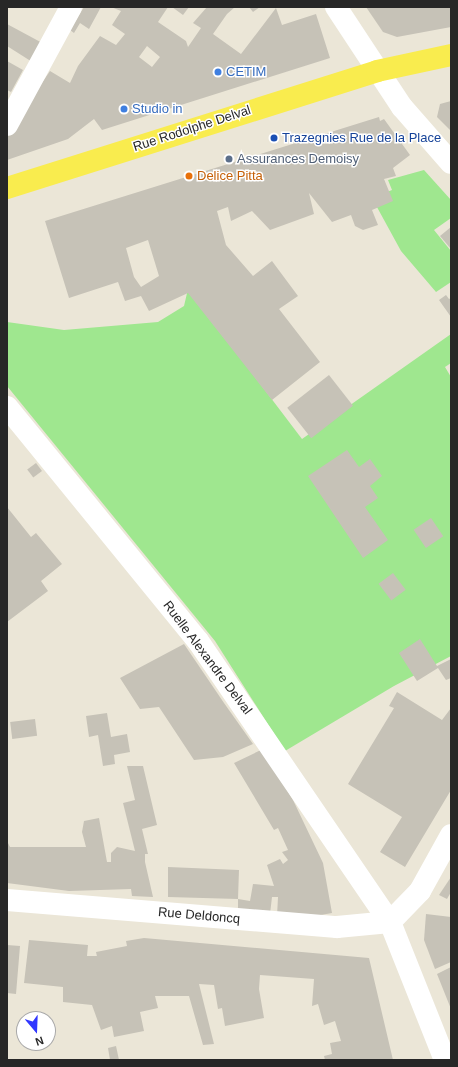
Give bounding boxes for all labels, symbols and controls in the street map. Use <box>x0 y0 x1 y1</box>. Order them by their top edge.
place label: CETIM <box>226 64 266 80</box>
marker: CETIM <box>213 67 223 77</box>
place label: Studio in <box>132 101 183 117</box>
street label: Rue Rodolphe Delval <box>131 103 253 155</box>
marker: Studio in <box>119 104 129 114</box>
place label: Trazegnies Rue de la Place <box>282 130 441 146</box>
marker: Trazegnies Rue de la Place <box>269 133 279 143</box>
place label: Assurances Demoisy <box>237 151 359 167</box>
marker: Assurances Demoisy <box>224 154 234 164</box>
place label: Delice Pitta <box>197 168 263 184</box>
marker: Delice Pitta <box>184 171 194 181</box>
street label: Ruelle Alexandre Delval <box>159 598 255 718</box>
street label: Rue Deldoncq <box>157 905 241 927</box>
north arrow <box>16 1011 56 1051</box>
text: N <box>34 1034 45 1048</box>

